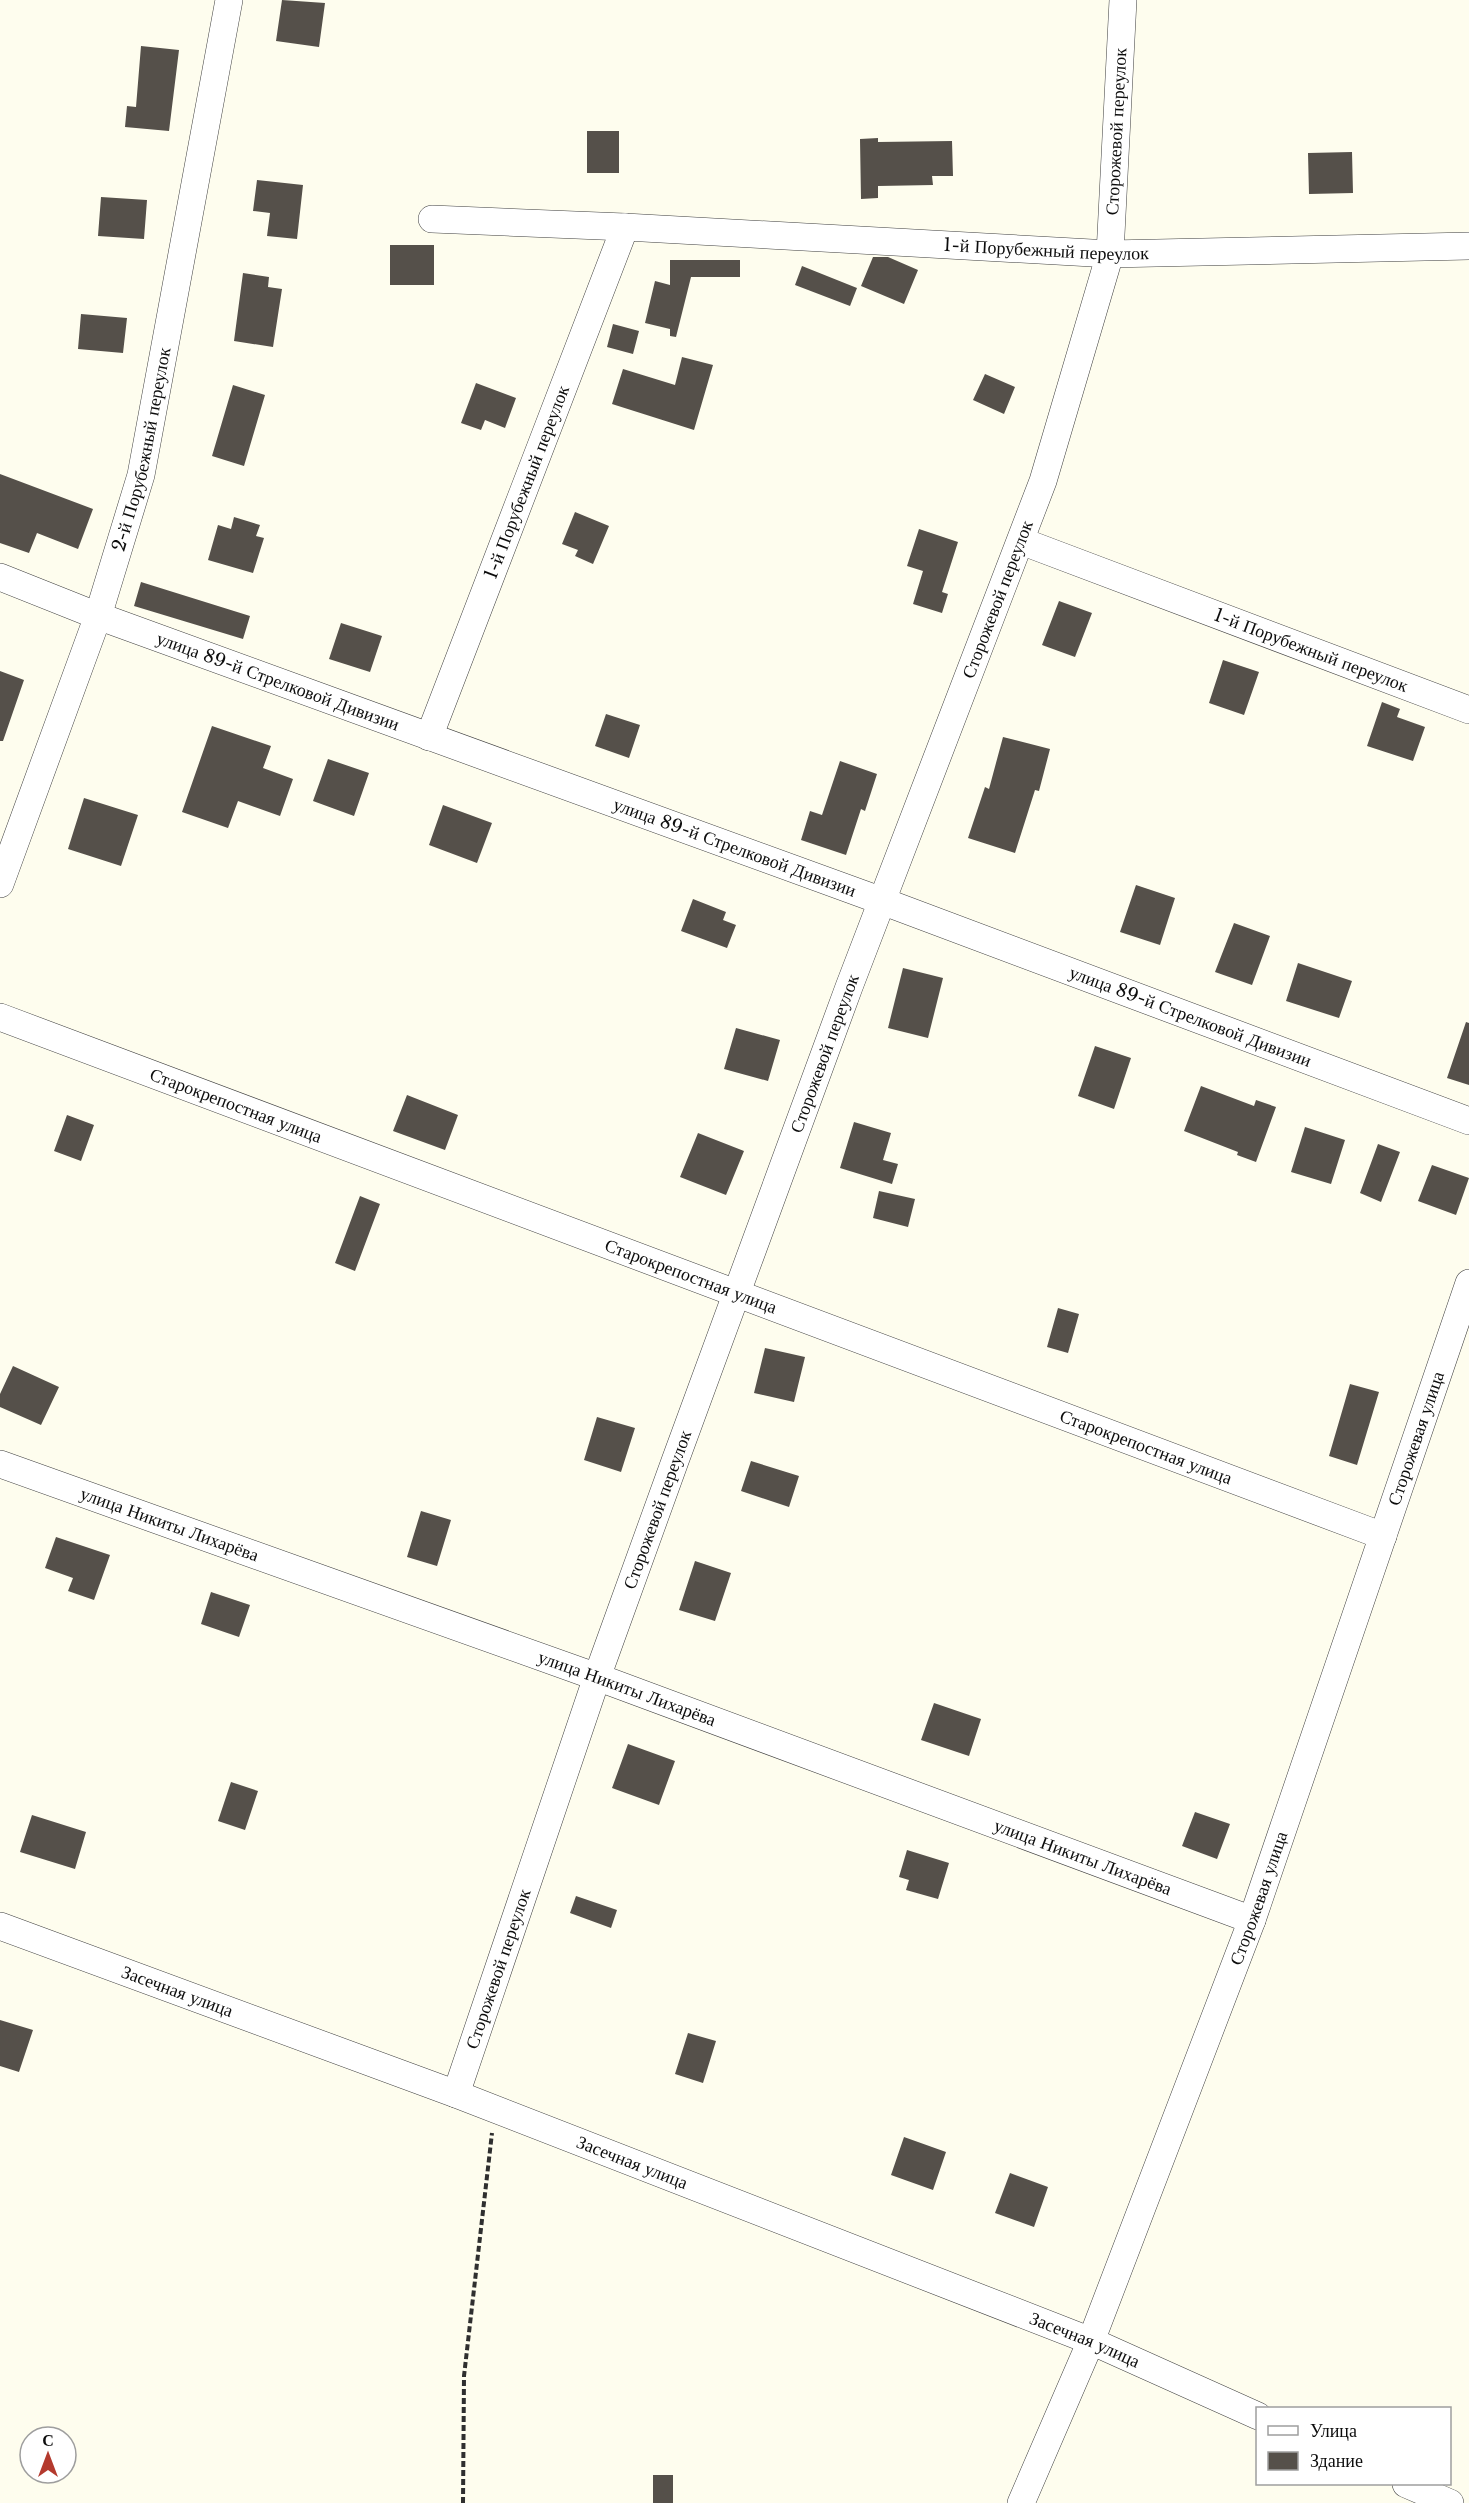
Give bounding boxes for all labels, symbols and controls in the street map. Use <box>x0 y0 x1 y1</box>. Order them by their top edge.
street label: Сторожевой переулок <box>1101 47 1132 216</box>
street label: 1-й Порубежный переулок <box>943 234 1149 265</box>
street label: 2-й Порубежный переулок <box>107 345 175 554</box>
street label: 1-й Порубежный переулок <box>480 382 574 582</box>
street label: Сторожевой переулок <box>957 517 1038 681</box>
street label: 1-й Порубежный переулок <box>1211 604 1411 697</box>
street label: улица 89-й Стрелковой Дивизии <box>154 627 403 736</box>
street label: улица 89-й Стрелковой Дивизии <box>610 793 859 902</box>
street label: улица 89-й Стрелковой Дивизии <box>1066 961 1315 1072</box>
street label: Сторожевой переулок <box>785 971 864 1136</box>
street label: Старокрепостная улица <box>147 1063 325 1148</box>
street label: Старокрепостная улица <box>602 1234 780 1319</box>
street label: Сторожевая улица <box>1383 1368 1449 1508</box>
street label: Старокрепостная улица <box>1057 1405 1235 1489</box>
street label: Сторожевой переулок <box>619 1427 696 1592</box>
street label: улица Никиты Лихарёва <box>77 1483 262 1566</box>
street label: улица Никиты Лихарёва <box>535 1646 719 1731</box>
street label: улица Никиты Лихарёва <box>991 1814 1175 1900</box>
street label: Сторожевая улица <box>1225 1828 1292 1968</box>
street label: Сторожевой переулок <box>461 1886 536 2052</box>
street label: Засечная улица <box>118 1961 236 2022</box>
street label: Засечная улица <box>573 2131 691 2194</box>
street label: Засечная улица <box>1026 2307 1143 2373</box>
legend <box>1256 2407 1451 2485</box>
text: Улица <box>1310 2420 1357 2442</box>
north arrow <box>18 2425 78 2485</box>
text: С <box>42 2430 54 2450</box>
text: Здание <box>1310 2450 1363 2472</box>

